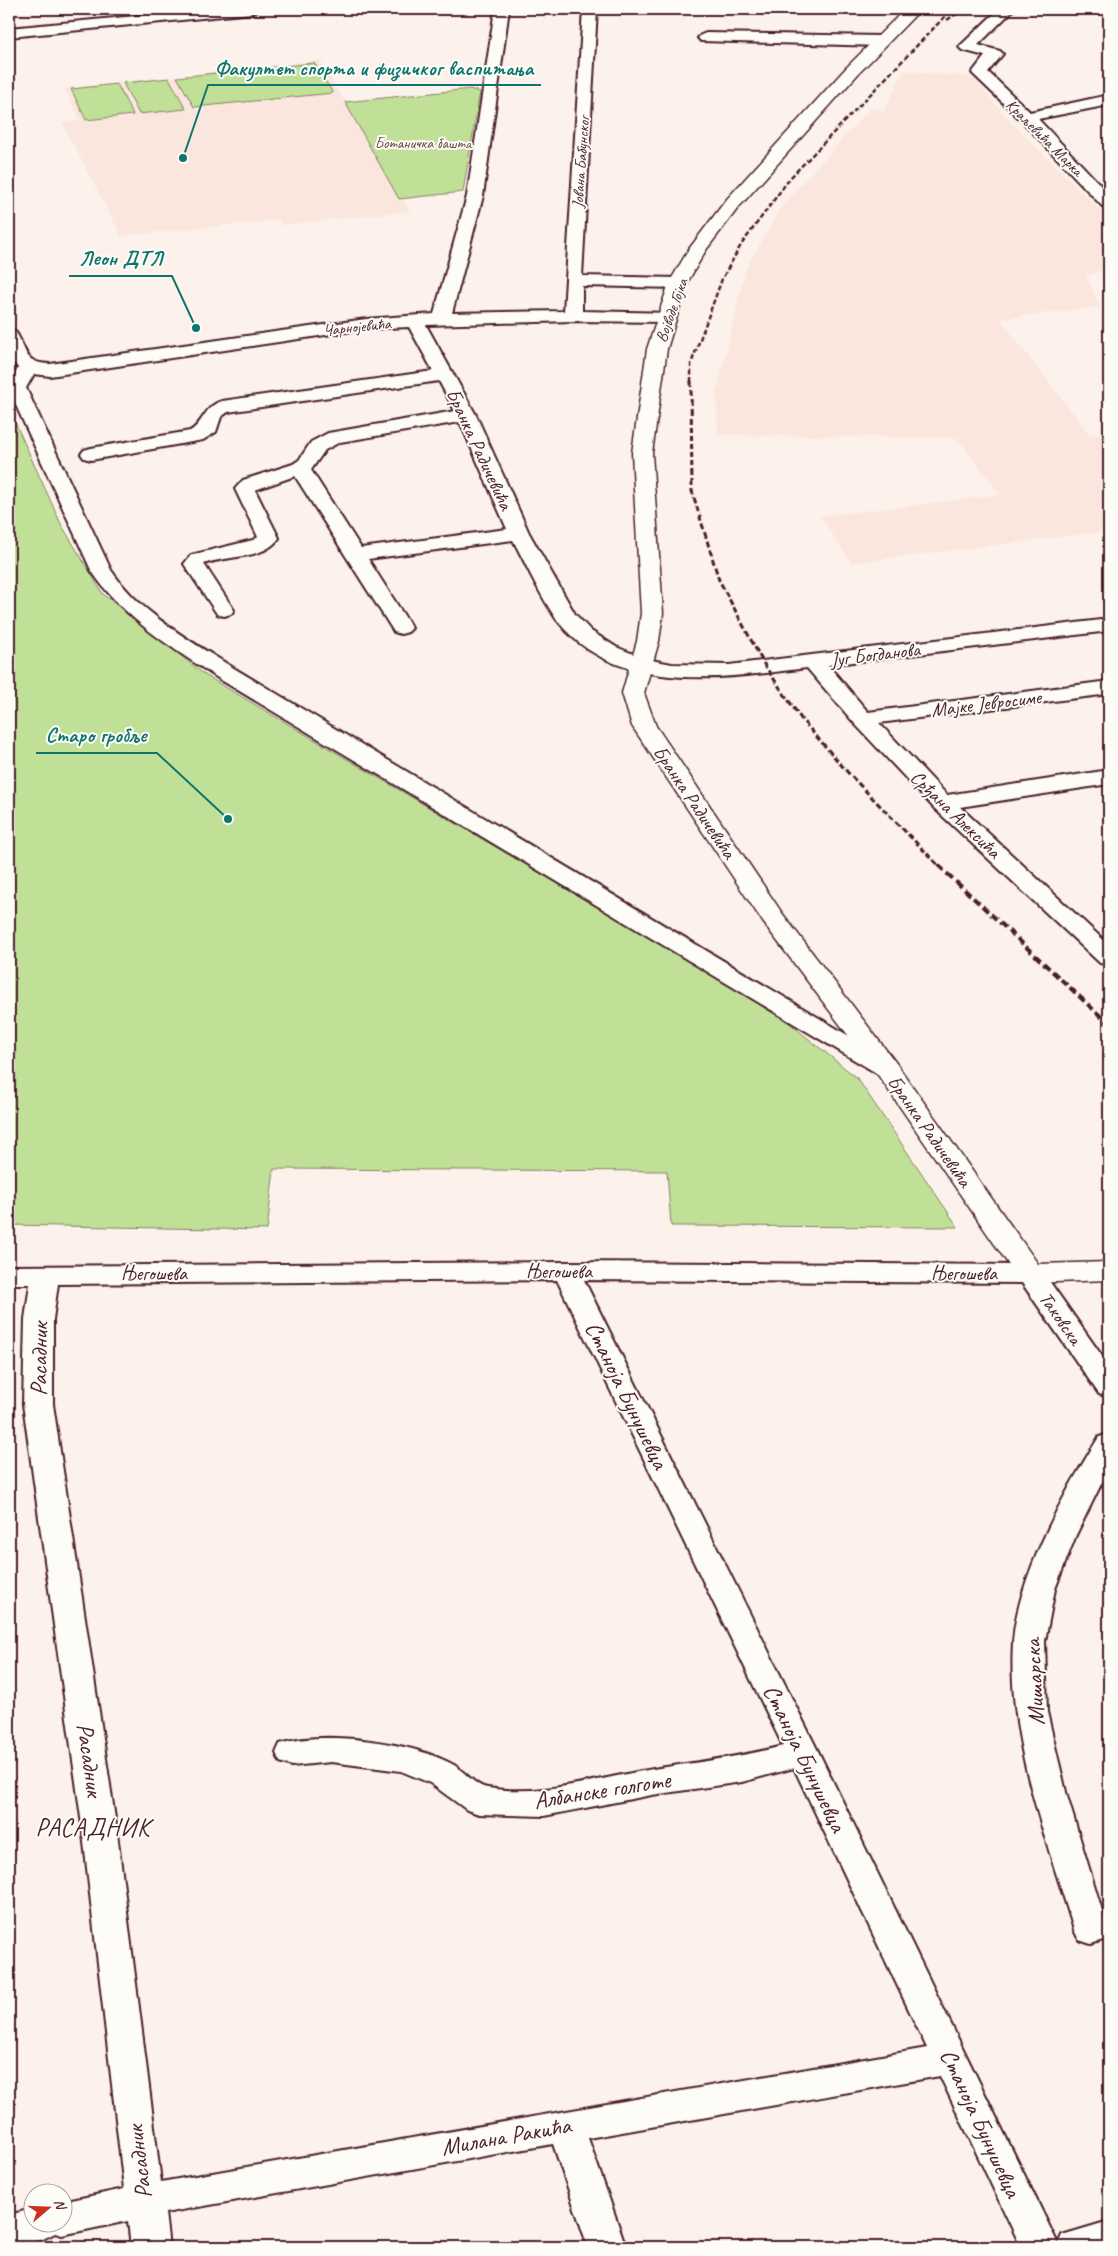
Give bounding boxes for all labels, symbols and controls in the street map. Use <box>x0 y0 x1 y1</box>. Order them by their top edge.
callout: Факултет спорта и физичког васпитања <box>208 49 541 85</box>
text: Факултет спорта и физичког васпитања <box>215 55 535 82</box>
street label: Краљевића Марка <box>1002 95 1088 182</box>
street label: Јована Бабунског <box>568 113 594 210</box>
park label: Ботаничка башта <box>375 133 473 153</box>
callout: Леон ДТЛ <box>69 240 172 276</box>
text: Леон ДТЛ <box>79 245 165 271</box>
street label: Војводе Гојка <box>651 275 693 345</box>
street label: Чарнојевића <box>322 313 393 340</box>
street label: Бранка Радичевића <box>441 385 519 515</box>
street label: Југ Богданова <box>828 636 923 673</box>
street label: Мајке Јевросиме <box>930 684 1044 723</box>
callout: Старо гробље <box>36 717 157 753</box>
text: Старо гробље <box>46 722 148 748</box>
street label: Бранка Радичевића <box>648 741 742 865</box>
street label: Срђана Алексића <box>905 765 1007 865</box>
street label: Бранка Радичевића <box>882 1070 978 1193</box>
street label: Његошева <box>526 1259 593 1284</box>
street label: Његошева <box>121 1261 188 1286</box>
street label: Његошева <box>931 1261 998 1286</box>
street label: Таковска <box>1033 1287 1089 1351</box>
street label: Станоја Бунушевца <box>578 1316 676 1475</box>
street label: Расадник <box>23 1320 55 1396</box>
street label: Мишарска <box>1017 1636 1051 1726</box>
street label: Станоја Бунушевца <box>756 1679 854 1838</box>
street label: Расадник <box>70 1721 110 1801</box>
street label: Албанске голготе <box>532 1764 674 1816</box>
district label: РАСАДНИК <box>35 1812 154 1844</box>
street label: Станоја Бунушевца <box>934 2044 1029 2203</box>
street label: Милана Ракића <box>439 2110 575 2162</box>
street label: Расадник <box>119 2121 158 2200</box>
north arrow <box>22 2184 72 2234</box>
text: N <box>50 2197 70 2213</box>

